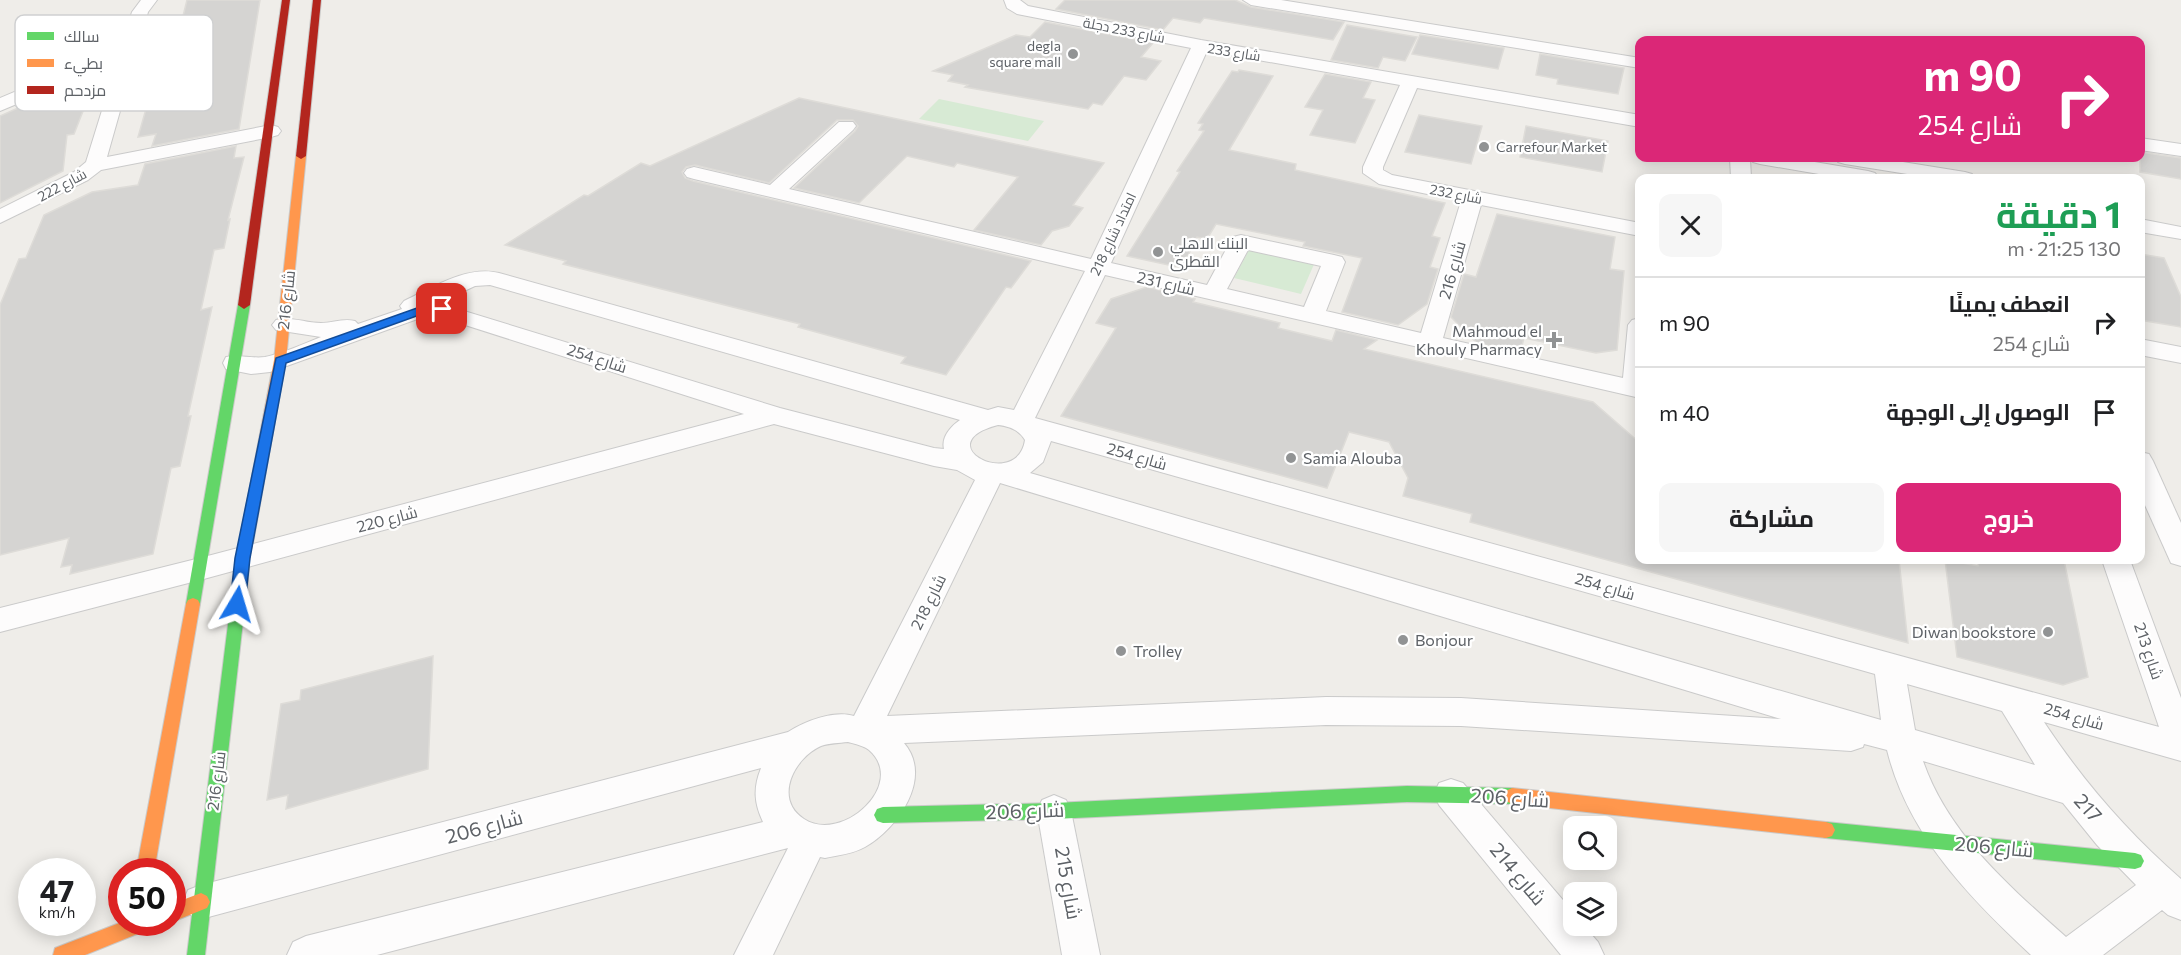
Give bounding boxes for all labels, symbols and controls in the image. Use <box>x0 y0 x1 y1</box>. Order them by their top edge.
street label: شارع 233 دجلة <box>1081 13 1167 47</box>
legend <box>15 15 213 111</box>
text: سالك <box>64 26 99 45</box>
place label: degla square mall <box>989 37 1061 70</box>
street label: شارع 233 <box>1206 39 1262 65</box>
marker: degla square mall <box>1066 47 1080 61</box>
text: 90 m <box>1923 48 2022 100</box>
text: بطيء <box>64 53 103 77</box>
icon: right <box>2043 60 2121 138</box>
text: مزدحم <box>64 80 106 102</box>
text: شارع 254 <box>1918 108 2022 141</box>
place label: Carrefour Market <box>1496 138 1608 155</box>
marker: Carrefour Market <box>1477 140 1491 154</box>
street label: شارع 222 <box>34 165 90 205</box>
street label: شارع 232 <box>1428 180 1484 208</box>
street label: امتداد شارع 218 <box>1086 190 1140 278</box>
text: 1 دقيقة <box>1996 191 2121 235</box>
button: close <box>1659 194 1722 257</box>
place label: البنك الاهلي القطرى <box>1170 233 1248 272</box>
text: 130 m · 21:25 <box>2007 236 2121 260</box>
street label: شارع 216 <box>1434 239 1472 302</box>
marker: البنك الاهلي القطرى <box>1151 245 1165 259</box>
street label: شارع 231 <box>1135 267 1197 301</box>
street label: شارع 216 <box>273 269 301 331</box>
pin <box>416 283 467 334</box>
text: انعطف يمينًا <box>1949 290 2070 317</box>
icon: arrive <box>425 292 458 325</box>
icon: right <box>2088 306 2121 339</box>
text: 90 m <box>1659 309 1710 336</box>
place label: Mahmoud el Khouly Pharmacy <box>1416 321 1542 358</box>
text: شارع 254 <box>1993 331 2070 355</box>
marker: Mahmoud el Khouly Pharmacy <box>1547 333 1561 347</box>
street label: شارع 254 <box>564 339 629 379</box>
icon: arrive <box>2088 396 2121 429</box>
text: الوصول إلى الوجهة <box>1886 398 2070 425</box>
text: 40 m <box>1659 399 1710 426</box>
street label: شارع 254 <box>1104 438 1169 476</box>
place label: Samia Alouba <box>1303 448 1402 467</box>
marker: Samia Alouba <box>1284 451 1298 465</box>
button: مشاركة <box>1659 483 1884 552</box>
button: خروج <box>1896 483 2121 552</box>
street label: شارع 220 <box>354 501 420 539</box>
street label: شارع 254 <box>1572 568 1637 606</box>
street label: شارع 218 <box>906 571 952 634</box>
position arrow <box>205 572 269 636</box>
street label: شارع 213 <box>2128 620 2168 683</box>
place label: Diwan bookstore <box>1912 622 2036 641</box>
marker: Diwan bookstore <box>2041 625 2055 639</box>
place label: Bonjour <box>1415 630 1474 649</box>
marker: Bonjour <box>1396 633 1410 647</box>
place label: Trolley <box>1133 641 1182 660</box>
marker: Trolley <box>1114 644 1128 658</box>
street label: شارع 254 <box>2041 698 2106 736</box>
street label: شارع 216 <box>202 750 232 812</box>
street label: شارع 206 <box>1470 782 1550 815</box>
street label: 217 <box>2070 788 2108 827</box>
street label: شارع 206 <box>985 797 1065 826</box>
street label: شارع 206 <box>443 804 526 851</box>
map controls <box>1563 816 1617 936</box>
button: search <box>1563 816 1617 870</box>
street label: شارع 206 <box>1954 831 2034 864</box>
street label: شارع 214 <box>1483 837 1552 911</box>
street label: شارع 215 <box>1048 844 1087 922</box>
speed limit sign: 50 <box>108 858 186 936</box>
text: 47 <box>40 871 74 908</box>
button: layers <box>1563 882 1617 936</box>
text: km/h <box>39 903 75 921</box>

